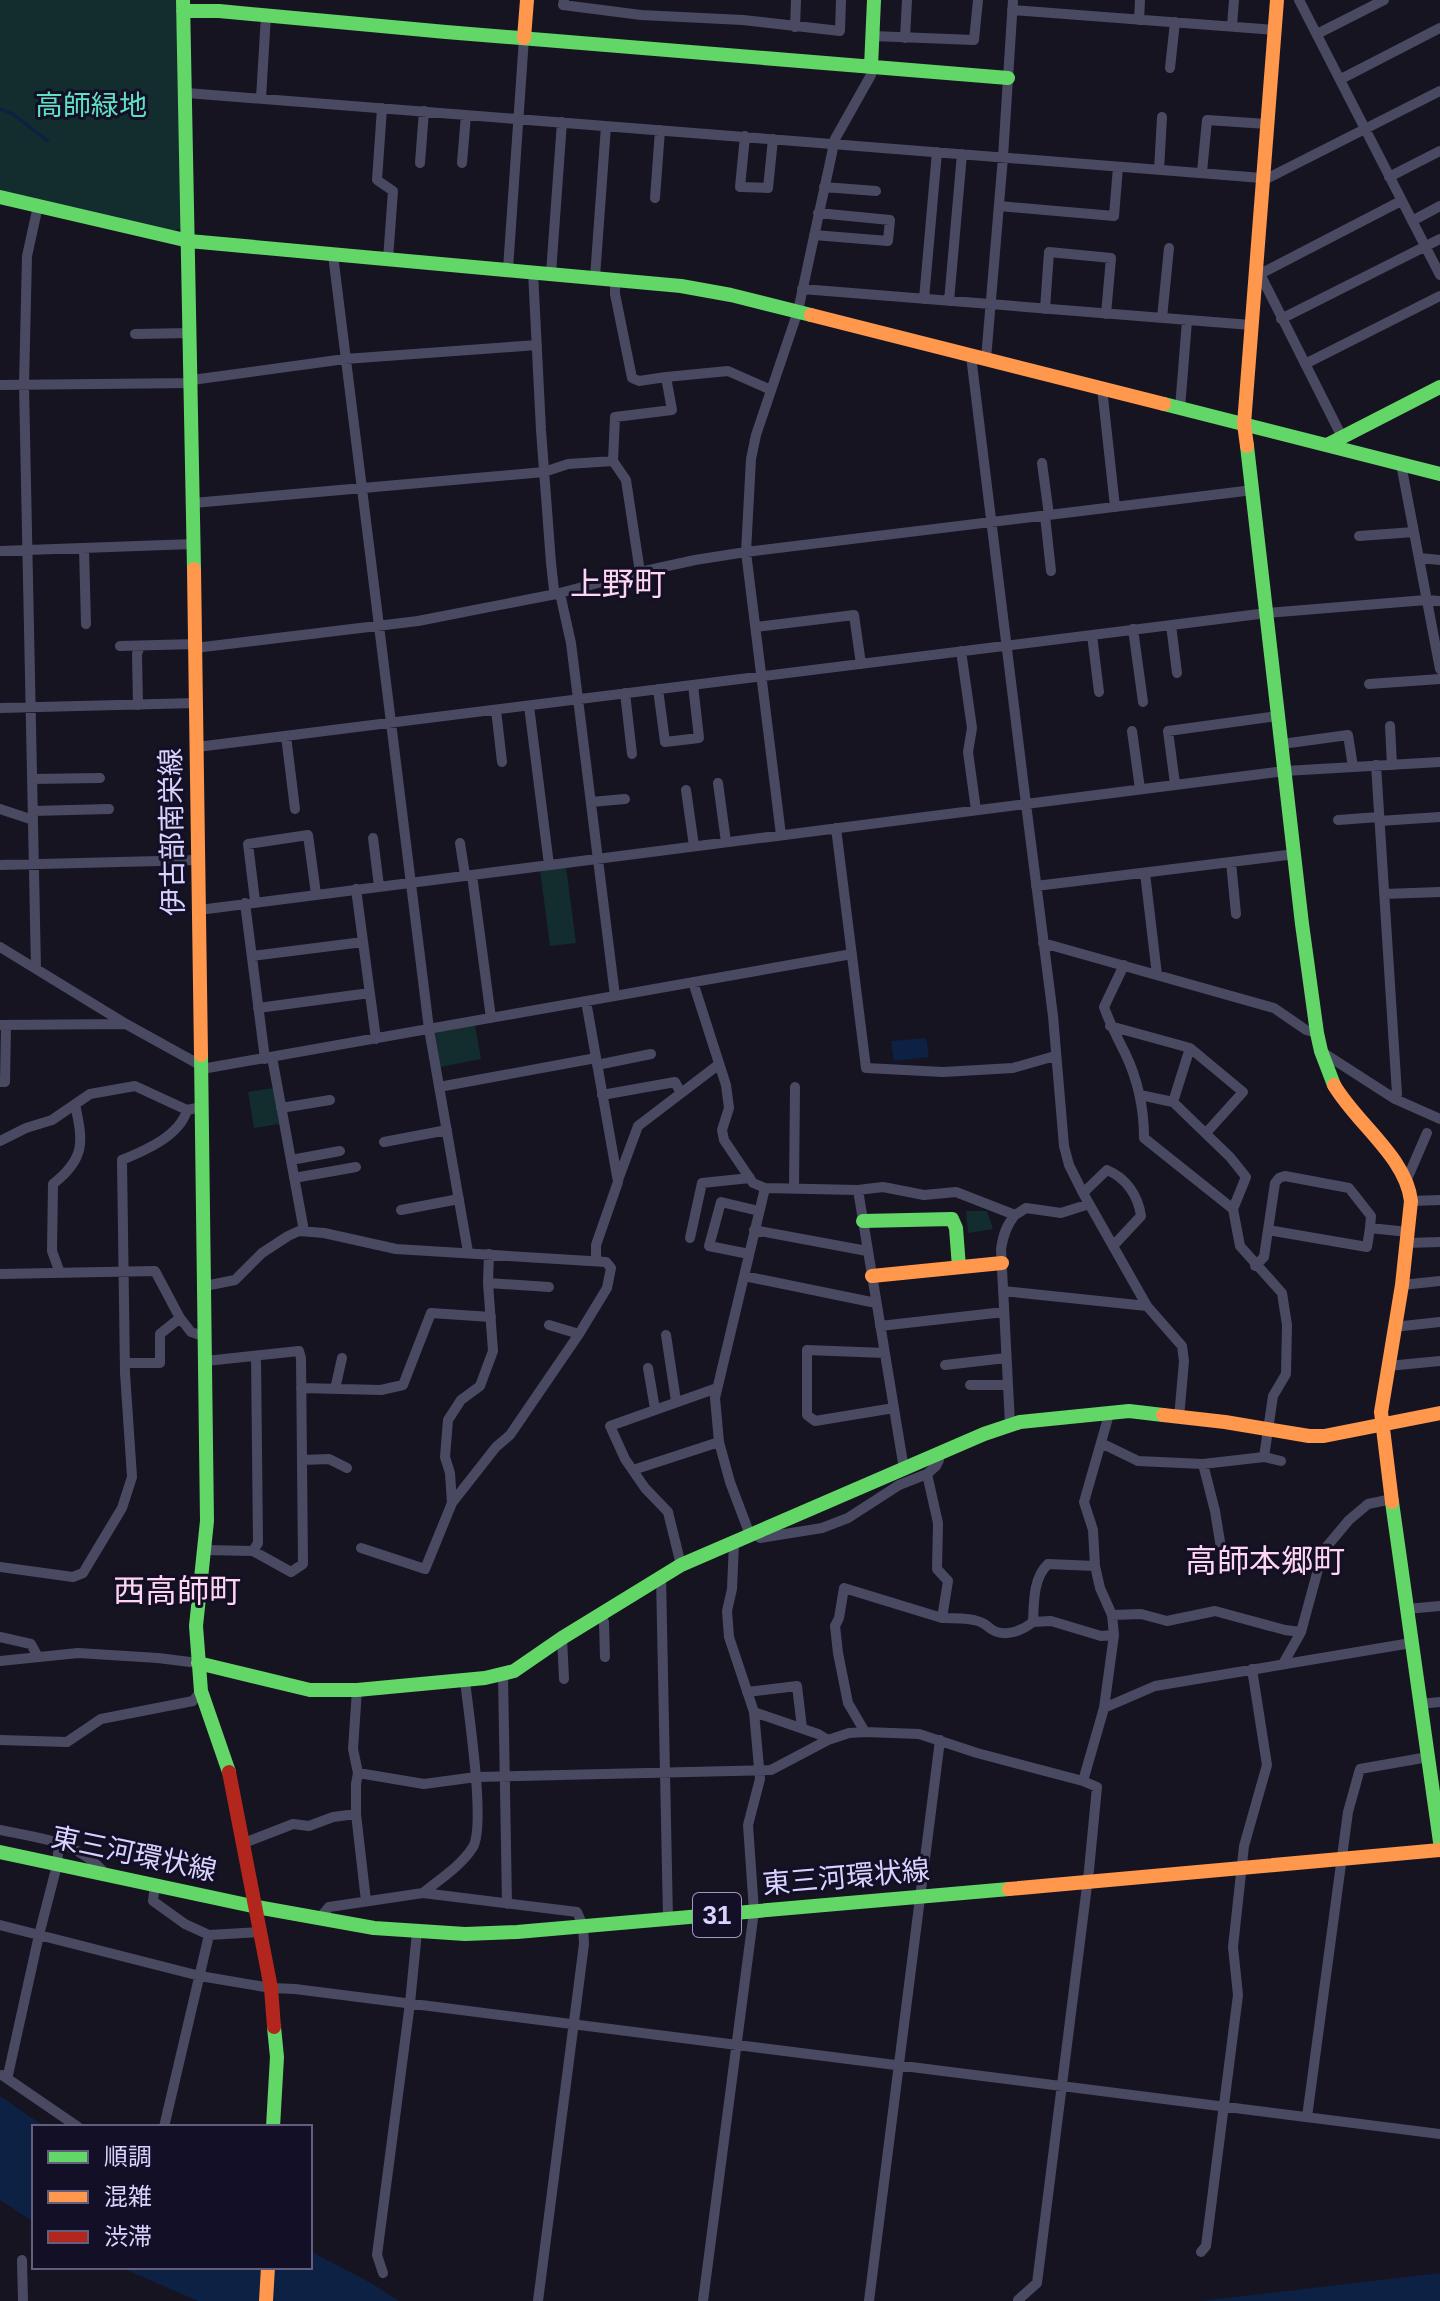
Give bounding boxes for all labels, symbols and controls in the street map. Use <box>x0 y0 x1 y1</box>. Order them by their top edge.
park label: 高師緑地 <box>35 90 147 121</box>
district label: 上野町 <box>570 566 666 602</box>
street label: 伊古部南栄線 <box>155 748 189 916</box>
district label: 高師本郷町 <box>1185 1543 1345 1579</box>
district label: 西高師町 <box>113 1573 241 1609</box>
street label: 東三河環状線 <box>49 1821 219 1887</box>
street label: 東三河環状線 <box>761 1854 931 1900</box>
road number: 31 <box>693 1893 741 1937</box>
legend <box>32 2125 312 2269</box>
text: 順調 <box>104 2143 152 2170</box>
text: 混雑 <box>104 2183 152 2210</box>
text: 渋滞 <box>104 2223 152 2250</box>

